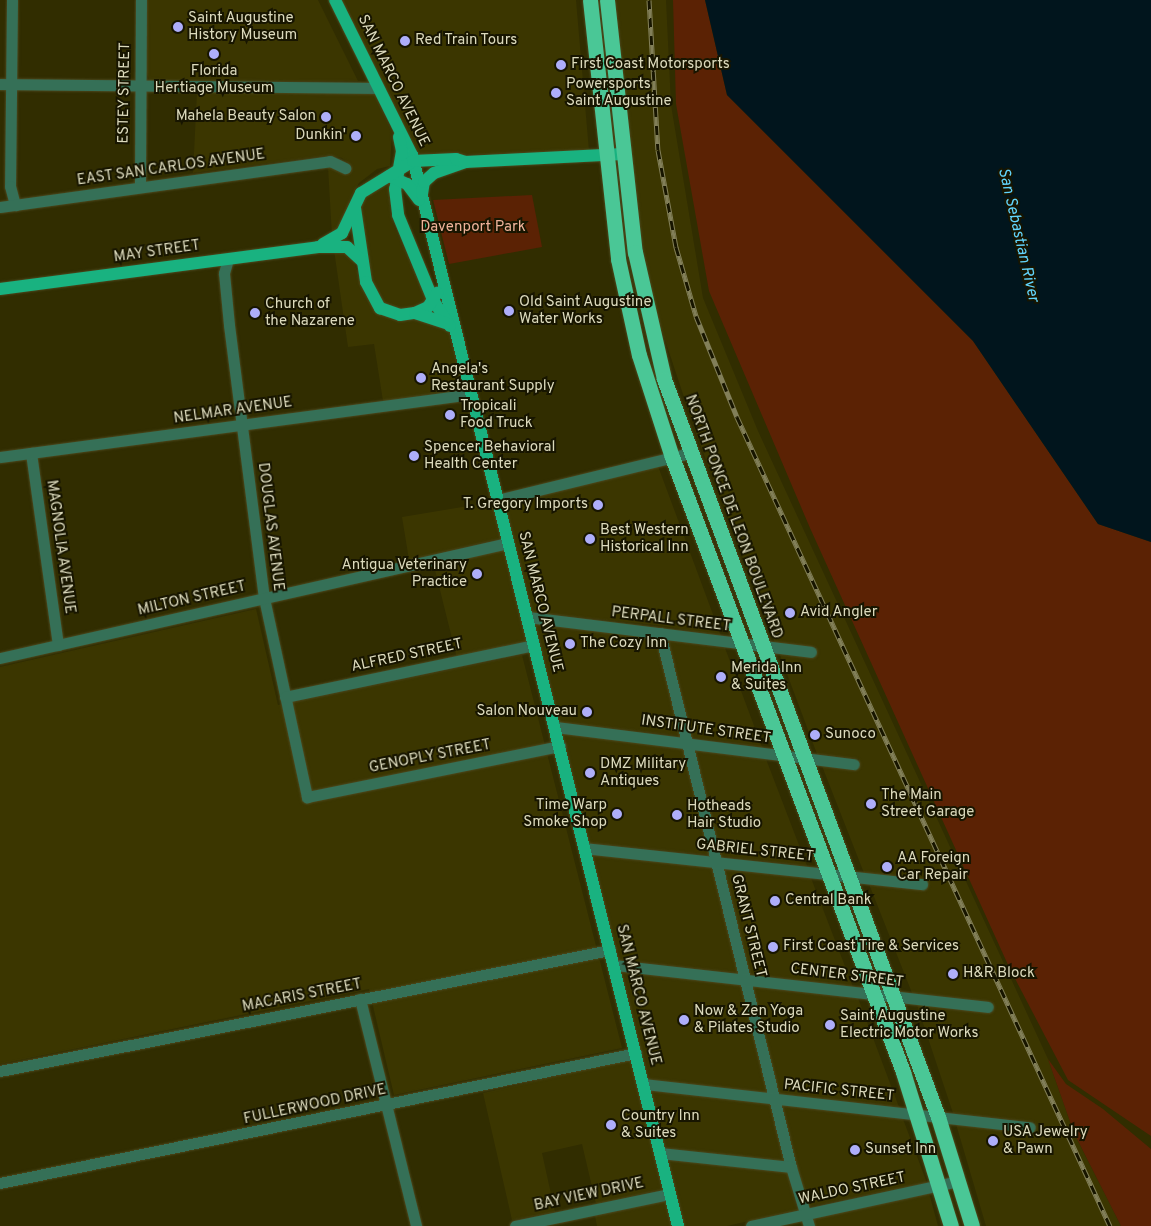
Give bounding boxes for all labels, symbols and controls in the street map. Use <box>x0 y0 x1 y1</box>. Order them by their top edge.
place label: Saint Augustine History Museum <box>188 9 297 44</box>
street label: SAN MARCO AVENUE <box>353 12 433 150</box>
marker: Saint Augustine History Museum <box>172 21 184 33</box>
place label: Red Train Tours <box>415 32 519 50</box>
marker: Red Train Tours <box>399 35 411 47</box>
street label: ESTEY STREET <box>115 42 135 144</box>
marker: Florida Hertiage Museum <box>208 48 220 60</box>
place label: First Coast Motorsports <box>571 56 730 74</box>
marker: First Coast Motorsports <box>555 59 567 71</box>
place label: Florida Hertiage Museum <box>155 62 273 97</box>
place label: Powersports Saint Augustine <box>566 75 672 110</box>
marker: Powersports Saint Augustine <box>550 87 562 99</box>
place label: Mahela Beauty Salon <box>176 108 316 126</box>
marker: Mahela Beauty Salon <box>320 111 332 123</box>
place label: Dunkin' <box>295 127 346 145</box>
marker: Dunkin' <box>350 130 362 142</box>
street label: EAST SAN CARLOS AVENUE <box>75 146 267 190</box>
water label: San Sebastian River <box>993 166 1043 304</box>
park label: Davenport Park <box>420 219 526 237</box>
street label: MAY STREET <box>112 237 202 267</box>
place label: Old Saint Augustine Water Works <box>519 293 652 328</box>
place label: Church of the Nazarene <box>265 295 355 330</box>
marker: Old Saint Augustine Water Works <box>503 305 515 317</box>
marker: Church of the Nazarene <box>249 307 261 319</box>
place label: Angela's Restaurant Supply <box>431 360 555 395</box>
marker: Angela's Restaurant Supply <box>415 372 427 384</box>
street label: NORTH PONCE DE LEON BOULEVARD <box>680 392 786 642</box>
street label: NELMAR AVENUE <box>172 394 294 428</box>
place label: Tropicali Food Truck <box>460 397 533 432</box>
marker: Tropicali Food Truck <box>444 409 456 421</box>
place label: Spencer Behavioral Health Center <box>424 438 555 473</box>
marker: Spencer Behavioral Health Center <box>408 450 420 462</box>
street label: DOUGLAS AVENUE <box>253 461 287 593</box>
street label: MAGNOLIA AVENUE <box>42 478 78 616</box>
place label: T. Gregory Imports <box>463 496 588 514</box>
marker: T. Gregory Imports <box>592 499 604 511</box>
place label: Best Western Historical Inn <box>600 521 689 556</box>
street label: SAN MARCO AVENUE <box>514 529 566 675</box>
marker: Best Western Historical Inn <box>584 533 596 545</box>
place label: Antigua Veterinary Practice <box>341 556 467 591</box>
marker: Antigua Veterinary Practice <box>471 568 483 580</box>
street label: MILTON STREET <box>136 578 248 620</box>
street label: PERPALL STREET <box>610 604 732 636</box>
place label: Avid Angler <box>800 604 878 622</box>
marker: Avid Angler <box>784 607 796 619</box>
street label: ALFRED STREET <box>350 635 464 677</box>
place label: The Cozy Inn <box>580 635 667 653</box>
marker: The Cozy Inn <box>564 638 576 650</box>
place label: Merida Inn & Suites <box>731 659 802 694</box>
marker: Merida Inn & Suites <box>715 671 727 683</box>
place label: Salon Nouveau <box>476 703 577 721</box>
marker: Salon Nouveau <box>581 706 593 718</box>
street label: INSTITUTE STREET <box>640 712 772 748</box>
place label: Sunoco <box>825 726 876 744</box>
marker: Sunoco <box>809 729 821 741</box>
street label: GENOPLY STREET <box>367 736 493 778</box>
place label: DMZ Military Antiques <box>600 755 686 790</box>
marker: DMZ Military Antiques <box>584 767 596 779</box>
place label: The Main Street Garage <box>881 786 974 821</box>
place label: Time Warp Smoke Shop <box>523 796 607 831</box>
place label: Hotheads Hair Studio <box>687 797 761 832</box>
marker: The Main Street Garage <box>865 798 877 810</box>
marker: Time Warp Smoke Shop <box>611 808 623 820</box>
marker: Hotheads Hair Studio <box>671 809 683 821</box>
street label: GABRIEL STREET <box>695 836 815 866</box>
place label: AA Foreign Car Repair <box>897 849 971 884</box>
marker: AA Foreign Car Repair <box>881 861 893 873</box>
street label: GRANT STREET <box>726 872 770 980</box>
place label: Central Bank <box>785 892 872 910</box>
marker: Central Bank <box>769 895 781 907</box>
street label: SAN MARCO AVENUE <box>612 922 664 1068</box>
place label: First Coast Tire & Services <box>783 938 960 956</box>
marker: First Coast Tire & Services <box>767 941 779 953</box>
street label: CENTER STREET <box>789 960 905 992</box>
place label: H&R Block <box>963 965 1035 983</box>
marker: H&R Block <box>947 968 959 980</box>
street label: MACARIS STREET <box>241 976 363 1016</box>
place label: Now & Zen Yoga & Pilates Studio <box>694 1002 804 1037</box>
place label: Saint Augustine Electric Motor Works <box>840 1007 979 1042</box>
marker: Now & Zen Yoga & Pilates Studio <box>678 1014 690 1026</box>
marker: Saint Augustine Electric Motor Works <box>824 1019 836 1031</box>
street label: PACIFIC STREET <box>783 1076 895 1106</box>
street label: FULLERWOOD DRIVE <box>242 1081 388 1129</box>
place label: Country Inn & Suites <box>621 1107 700 1142</box>
marker: Country Inn & Suites <box>605 1119 617 1131</box>
place label: USA Jewelry & Pawn <box>1003 1123 1088 1158</box>
marker: USA Jewelry & Pawn <box>987 1135 999 1147</box>
place label: Sunset Inn <box>865 1141 936 1159</box>
marker: Sunset Inn <box>849 1144 861 1156</box>
street label: WALDO STREET <box>797 1169 907 1209</box>
street label: BAY VIEW DRIVE <box>532 1174 646 1216</box>

